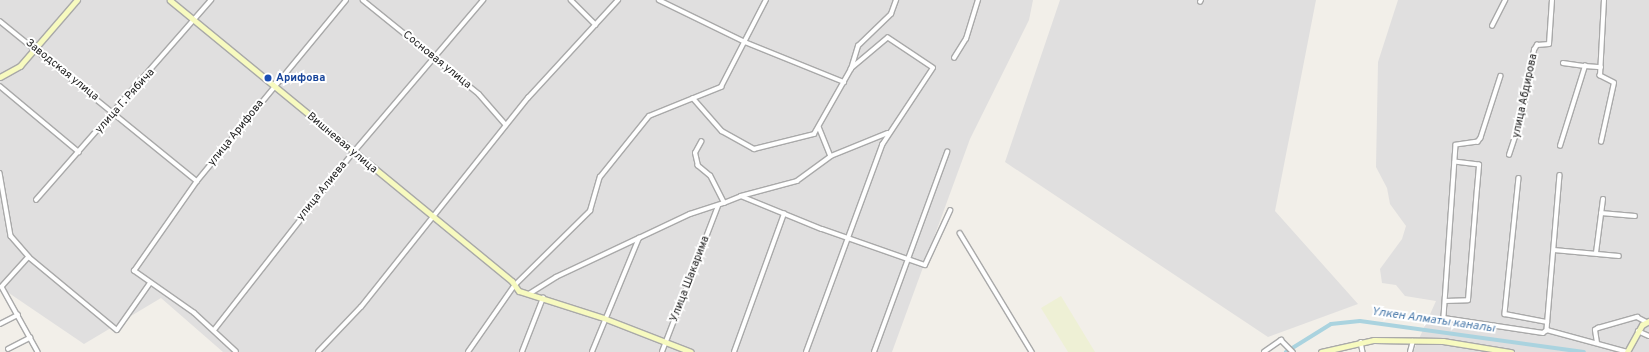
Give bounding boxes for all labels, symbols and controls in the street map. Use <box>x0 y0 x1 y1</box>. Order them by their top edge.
street label: Сосновая улица <box>400 28 474 92</box>
street label: Заводская улица <box>23 36 101 104</box>
street label: улица Абдирова <box>1510 53 1540 139</box>
street label: улица Г. Рябича <box>93 66 157 136</box>
place label: Арифова <box>276 71 325 85</box>
marker: Арифова <box>263 73 273 83</box>
street label: улица Арифова <box>205 97 267 169</box>
street label: Вишневая улица <box>304 110 380 176</box>
street label: улица Алиева <box>294 158 350 224</box>
street label: Улица Шакарима <box>668 234 712 324</box>
water label: Үлкен Алматы каналы <box>1370 305 1496 337</box>

